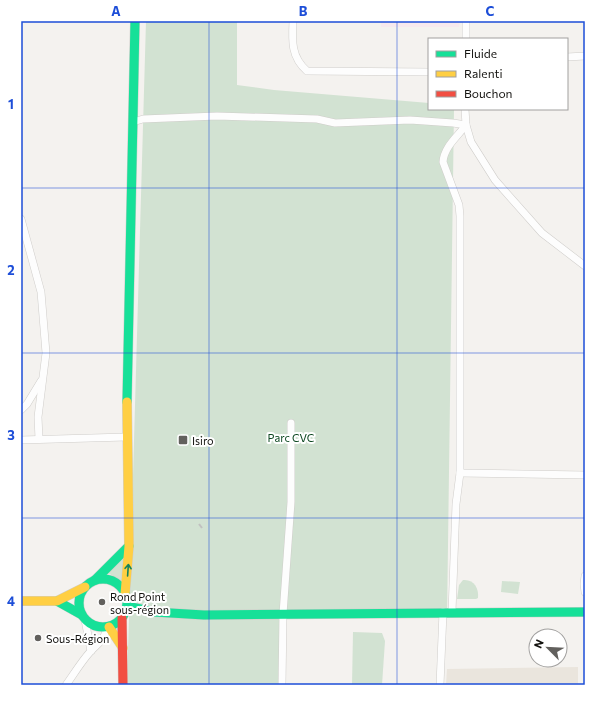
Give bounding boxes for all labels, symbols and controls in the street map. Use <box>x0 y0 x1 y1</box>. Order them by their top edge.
text: A <box>111 3 121 19</box>
text: B <box>299 3 308 19</box>
text: C <box>486 3 495 19</box>
legend <box>428 38 568 110</box>
text: Fluide <box>464 46 497 60</box>
text: Ralenti <box>464 66 503 80</box>
text: Bouchon <box>464 86 512 100</box>
text: 1 <box>8 96 14 112</box>
text: 2 <box>7 262 15 278</box>
text: 3 <box>7 427 15 443</box>
park label: Parc CVC <box>268 431 314 444</box>
marker: Isiro <box>177 434 189 446</box>
place label: Isiro <box>192 434 214 447</box>
one-way arrow <box>124 564 131 577</box>
place label: Rond Point sous-région <box>110 590 169 616</box>
text: 4 <box>7 593 15 609</box>
marker: Rond Point sous-région <box>97 597 107 607</box>
north arrow <box>528 628 568 668</box>
place label: Sous-Région <box>46 632 109 645</box>
marker: Sous-Région <box>33 633 43 643</box>
text: N <box>531 637 546 650</box>

